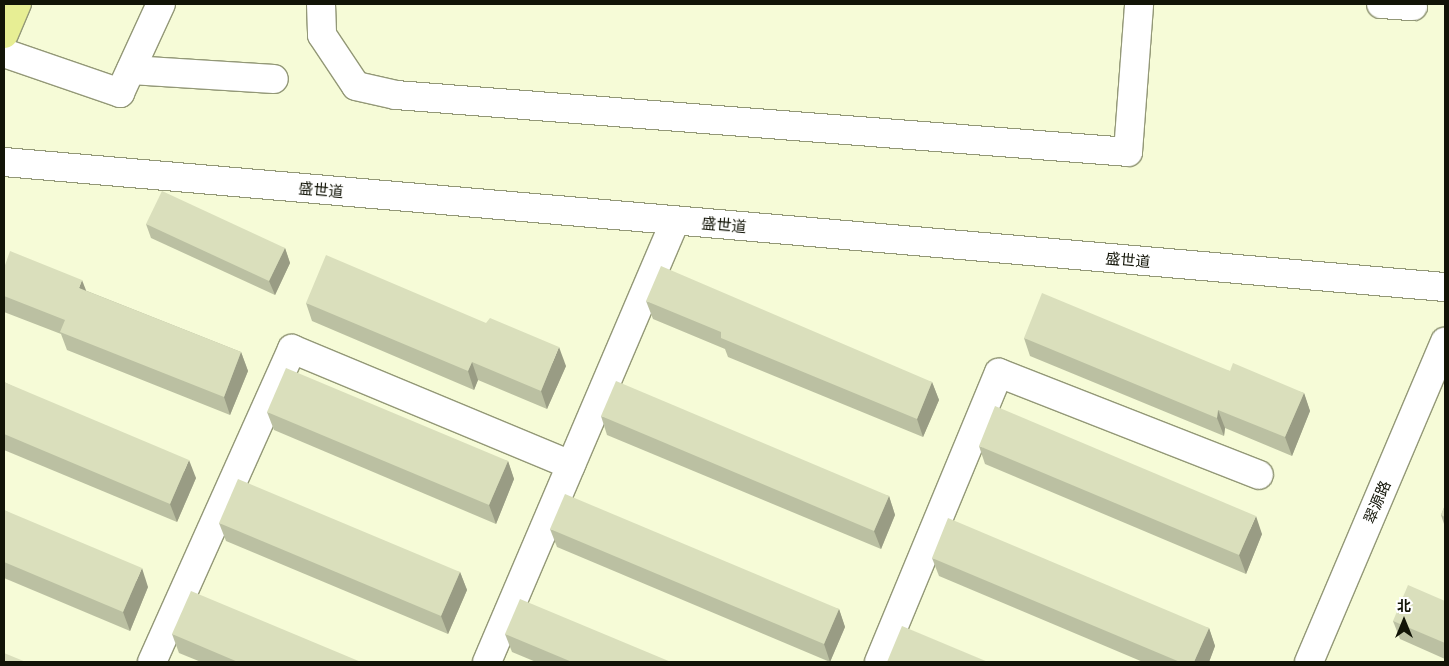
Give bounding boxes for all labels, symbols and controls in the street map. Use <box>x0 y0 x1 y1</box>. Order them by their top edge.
street label: 盛世道 <box>298 179 344 201</box>
street label: 盛世道 <box>701 214 747 236</box>
street label: 盛世道 <box>1105 249 1151 271</box>
street label: 翠源路 <box>1360 478 1394 526</box>
north arrow <box>1379 596 1429 646</box>
text: 北 <box>1397 597 1411 615</box>

